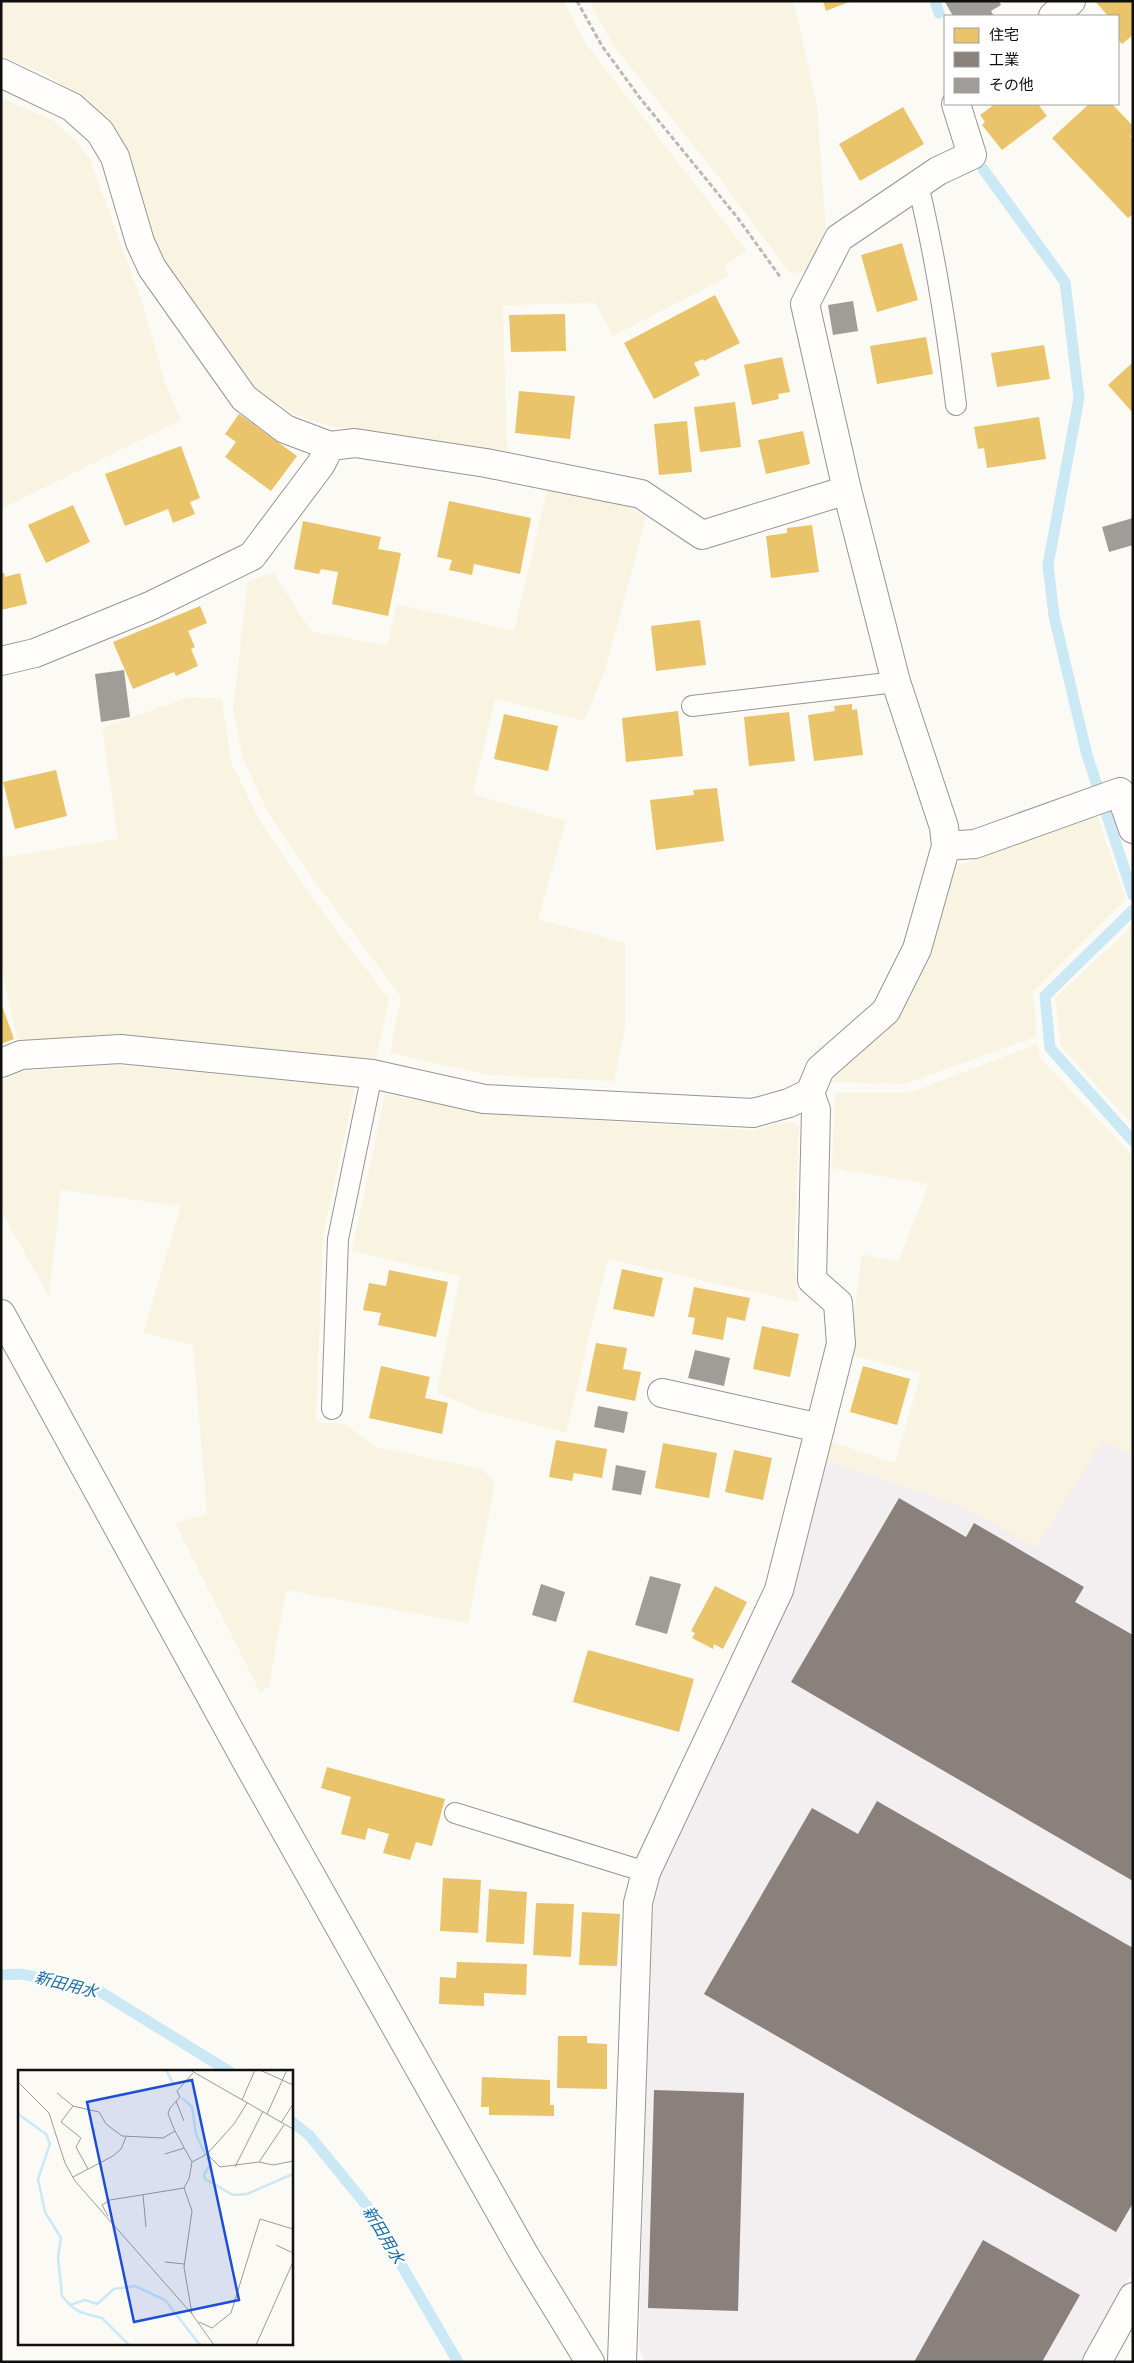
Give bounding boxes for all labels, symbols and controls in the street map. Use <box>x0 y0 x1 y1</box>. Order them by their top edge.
legend <box>944 15 1119 105</box>
text: 住宅 <box>989 24 1019 47</box>
text: 工業 <box>989 49 1019 72</box>
text: その他 <box>989 74 1034 97</box>
water label: 新田用水 <box>32 1966 102 2005</box>
inset map <box>18 2070 292 2346</box>
water label: 新田用水 <box>356 2201 411 2270</box>

